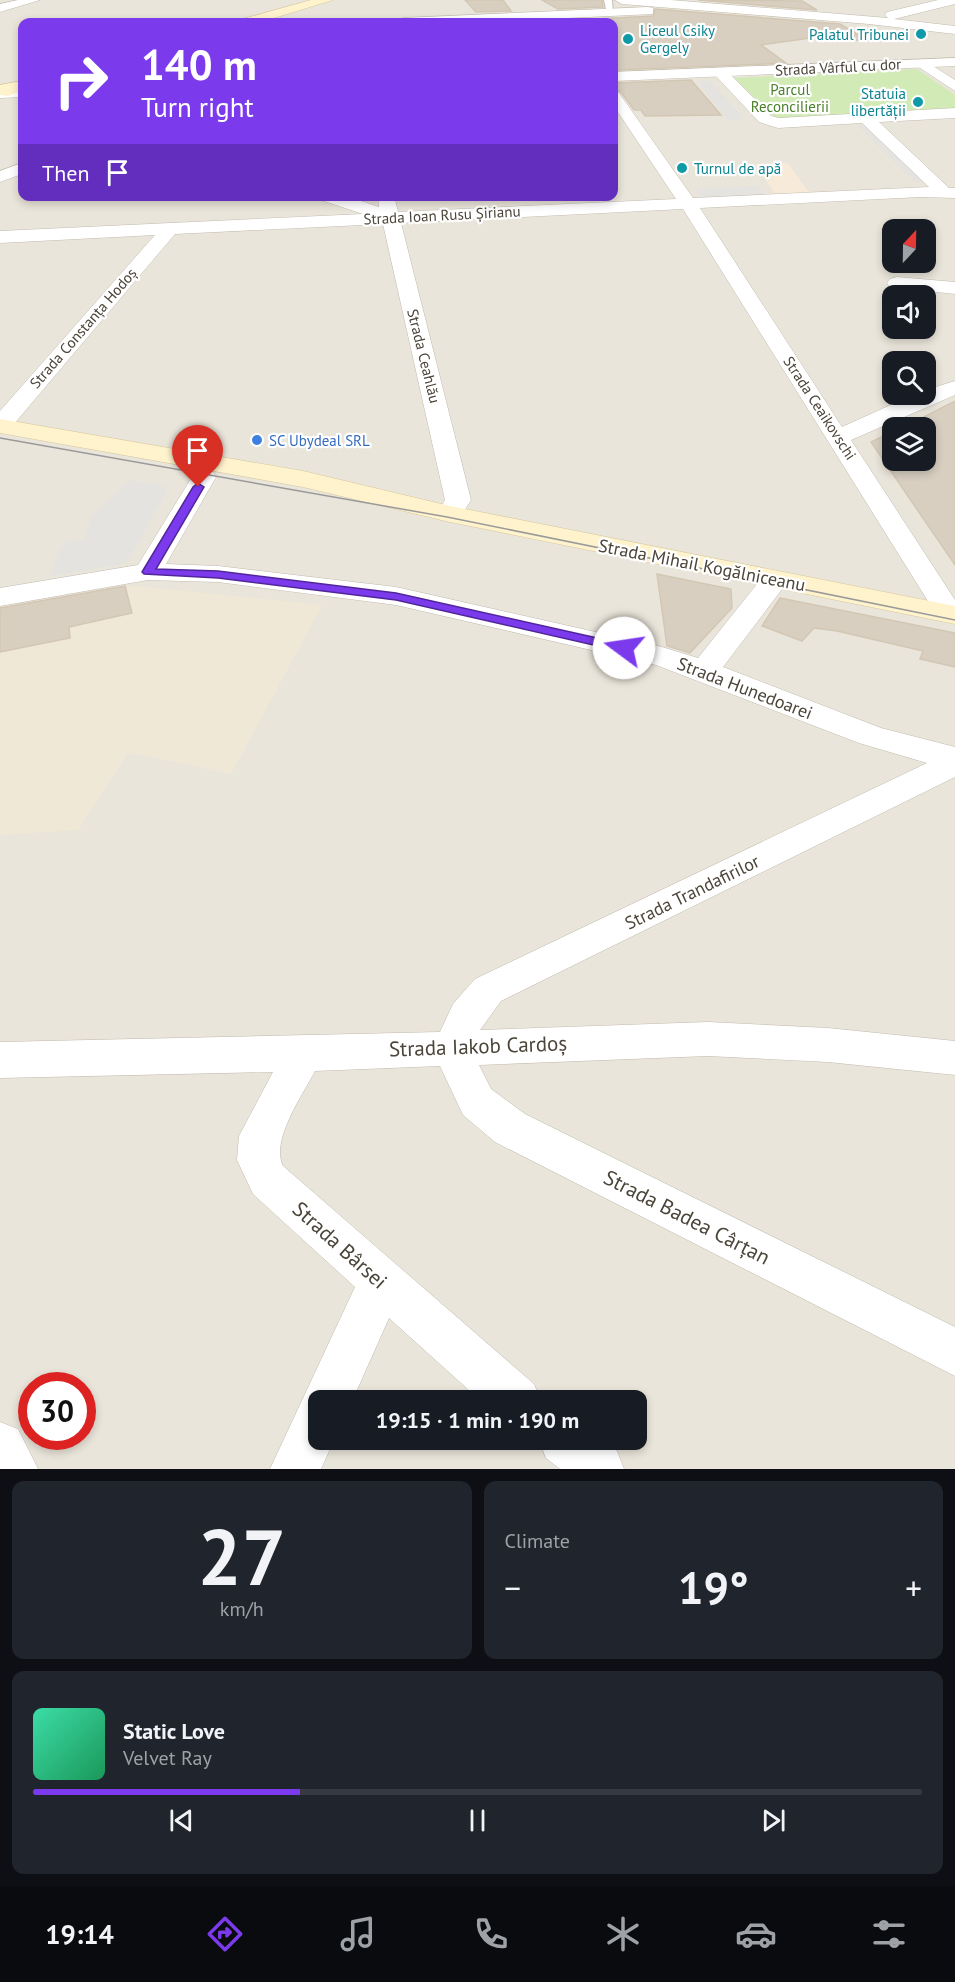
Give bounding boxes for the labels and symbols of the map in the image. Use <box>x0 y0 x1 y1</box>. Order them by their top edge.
place label: Liceul Csiky Gergely <box>640 21 715 57</box>
place label: Palatul Tribunei <box>809 25 909 44</box>
marker: Palatul Tribunei <box>914 27 928 41</box>
marker: Liceul Csiky Gergely <box>621 32 635 46</box>
street label: Strada Vârful cu dor <box>774 54 902 80</box>
park label: Parcul Reconcilierii <box>751 80 829 116</box>
place label: Statuia libertății <box>851 84 906 120</box>
marker: Statuia libertății <box>911 95 925 109</box>
place label: Turnul de apă <box>694 159 781 178</box>
marker: Turnul de apă <box>675 161 689 175</box>
street label: Strada Ioan Rusu Șirianu <box>363 201 521 229</box>
north arrow <box>882 219 936 273</box>
street label: Strada Constanța Hodoș <box>25 264 141 392</box>
street label: Strada Ceahlău <box>403 307 445 405</box>
street label: Strada Ceaikovschi <box>779 353 861 463</box>
pin <box>172 425 223 487</box>
place label: SC Ubydeal SRL <box>269 431 370 450</box>
marker: SC Ubydeal SRL <box>250 433 264 447</box>
street label: Strada Mihail Kogălniceanu <box>597 534 807 596</box>
position arrow <box>592 616 656 680</box>
street label: Strada Hunedoarei <box>674 652 816 724</box>
street label: Strada Trandafirilor <box>621 849 763 935</box>
street label: Strada Iakob Cardoș <box>388 1029 568 1063</box>
street label: Strada Badea Cârțan <box>599 1163 775 1271</box>
street label: Strada Bârsei <box>287 1195 393 1295</box>
speed limit sign: 30 <box>18 1372 96 1450</box>

